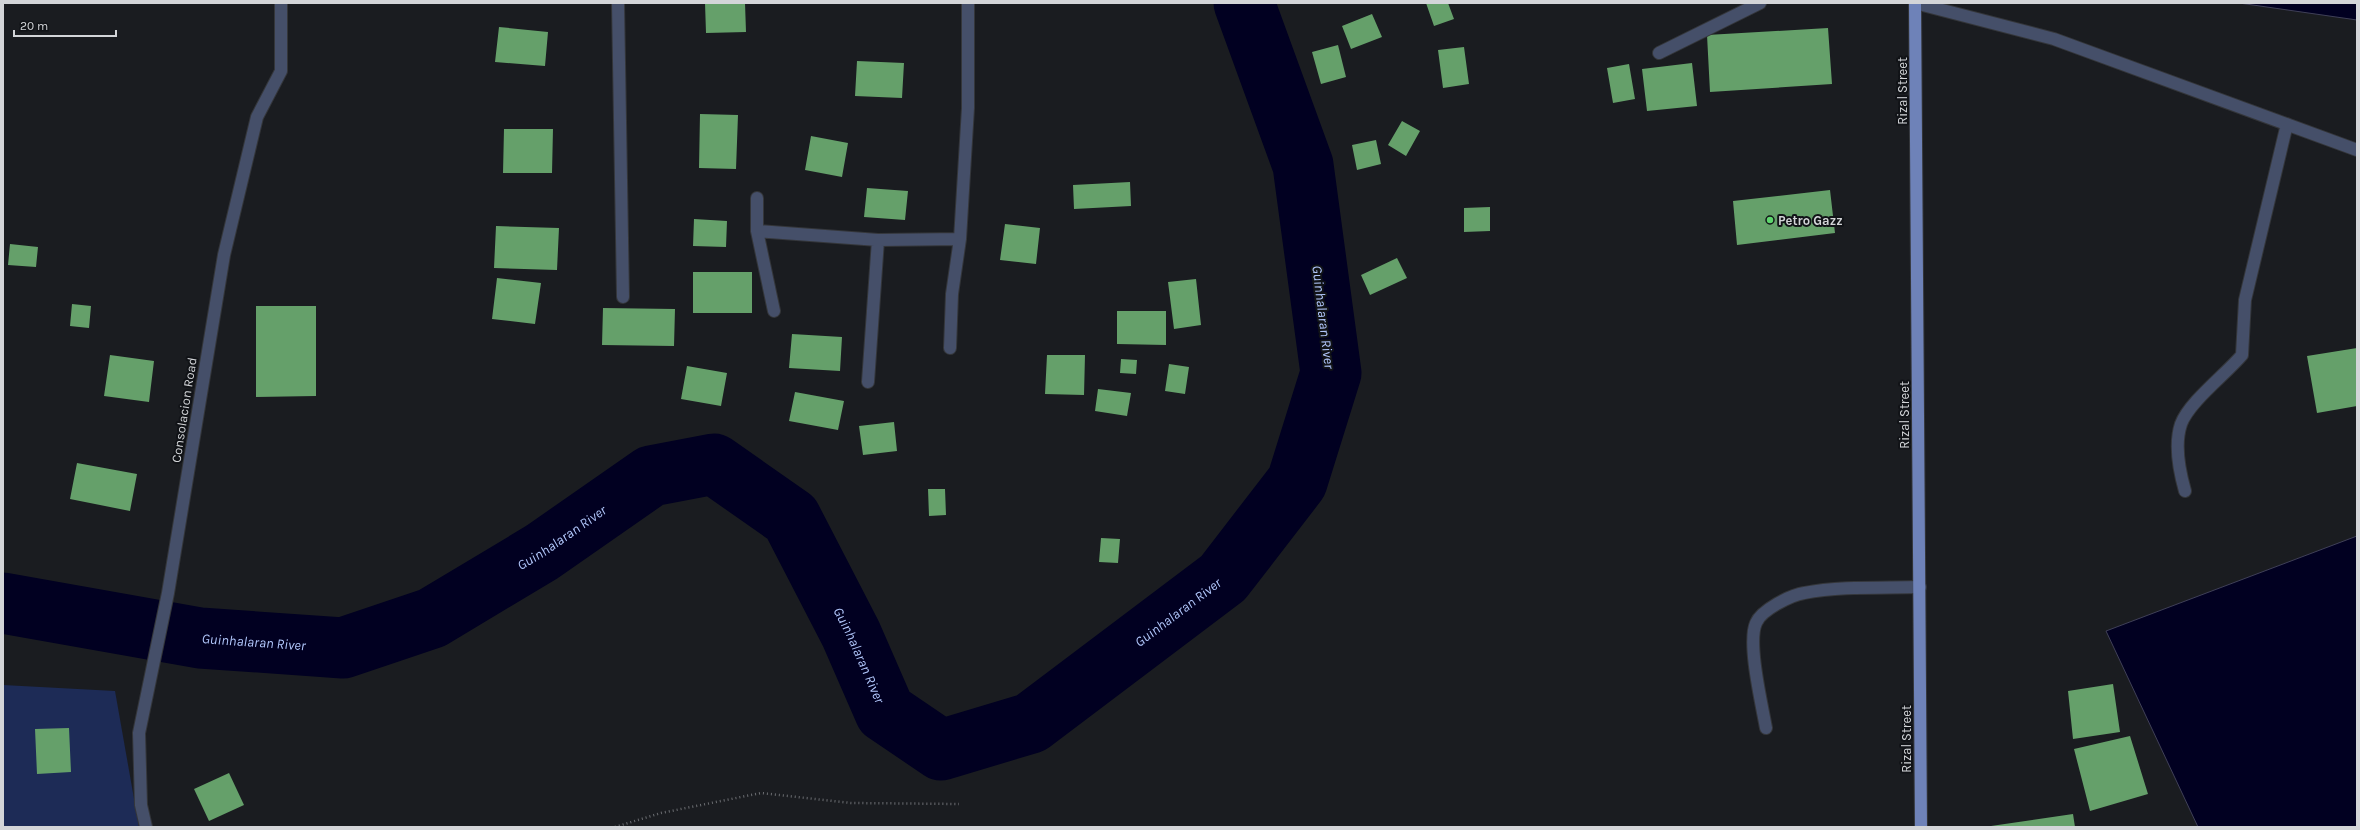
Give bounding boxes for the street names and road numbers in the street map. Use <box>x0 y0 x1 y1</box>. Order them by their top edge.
street label: Rizal Street <box>1895 57 1910 125</box>
street label: Consolacion Road <box>168 356 200 464</box>
street label: Rizal Street <box>1897 381 1912 449</box>
street label: Rizal Street <box>1899 705 1914 773</box>

